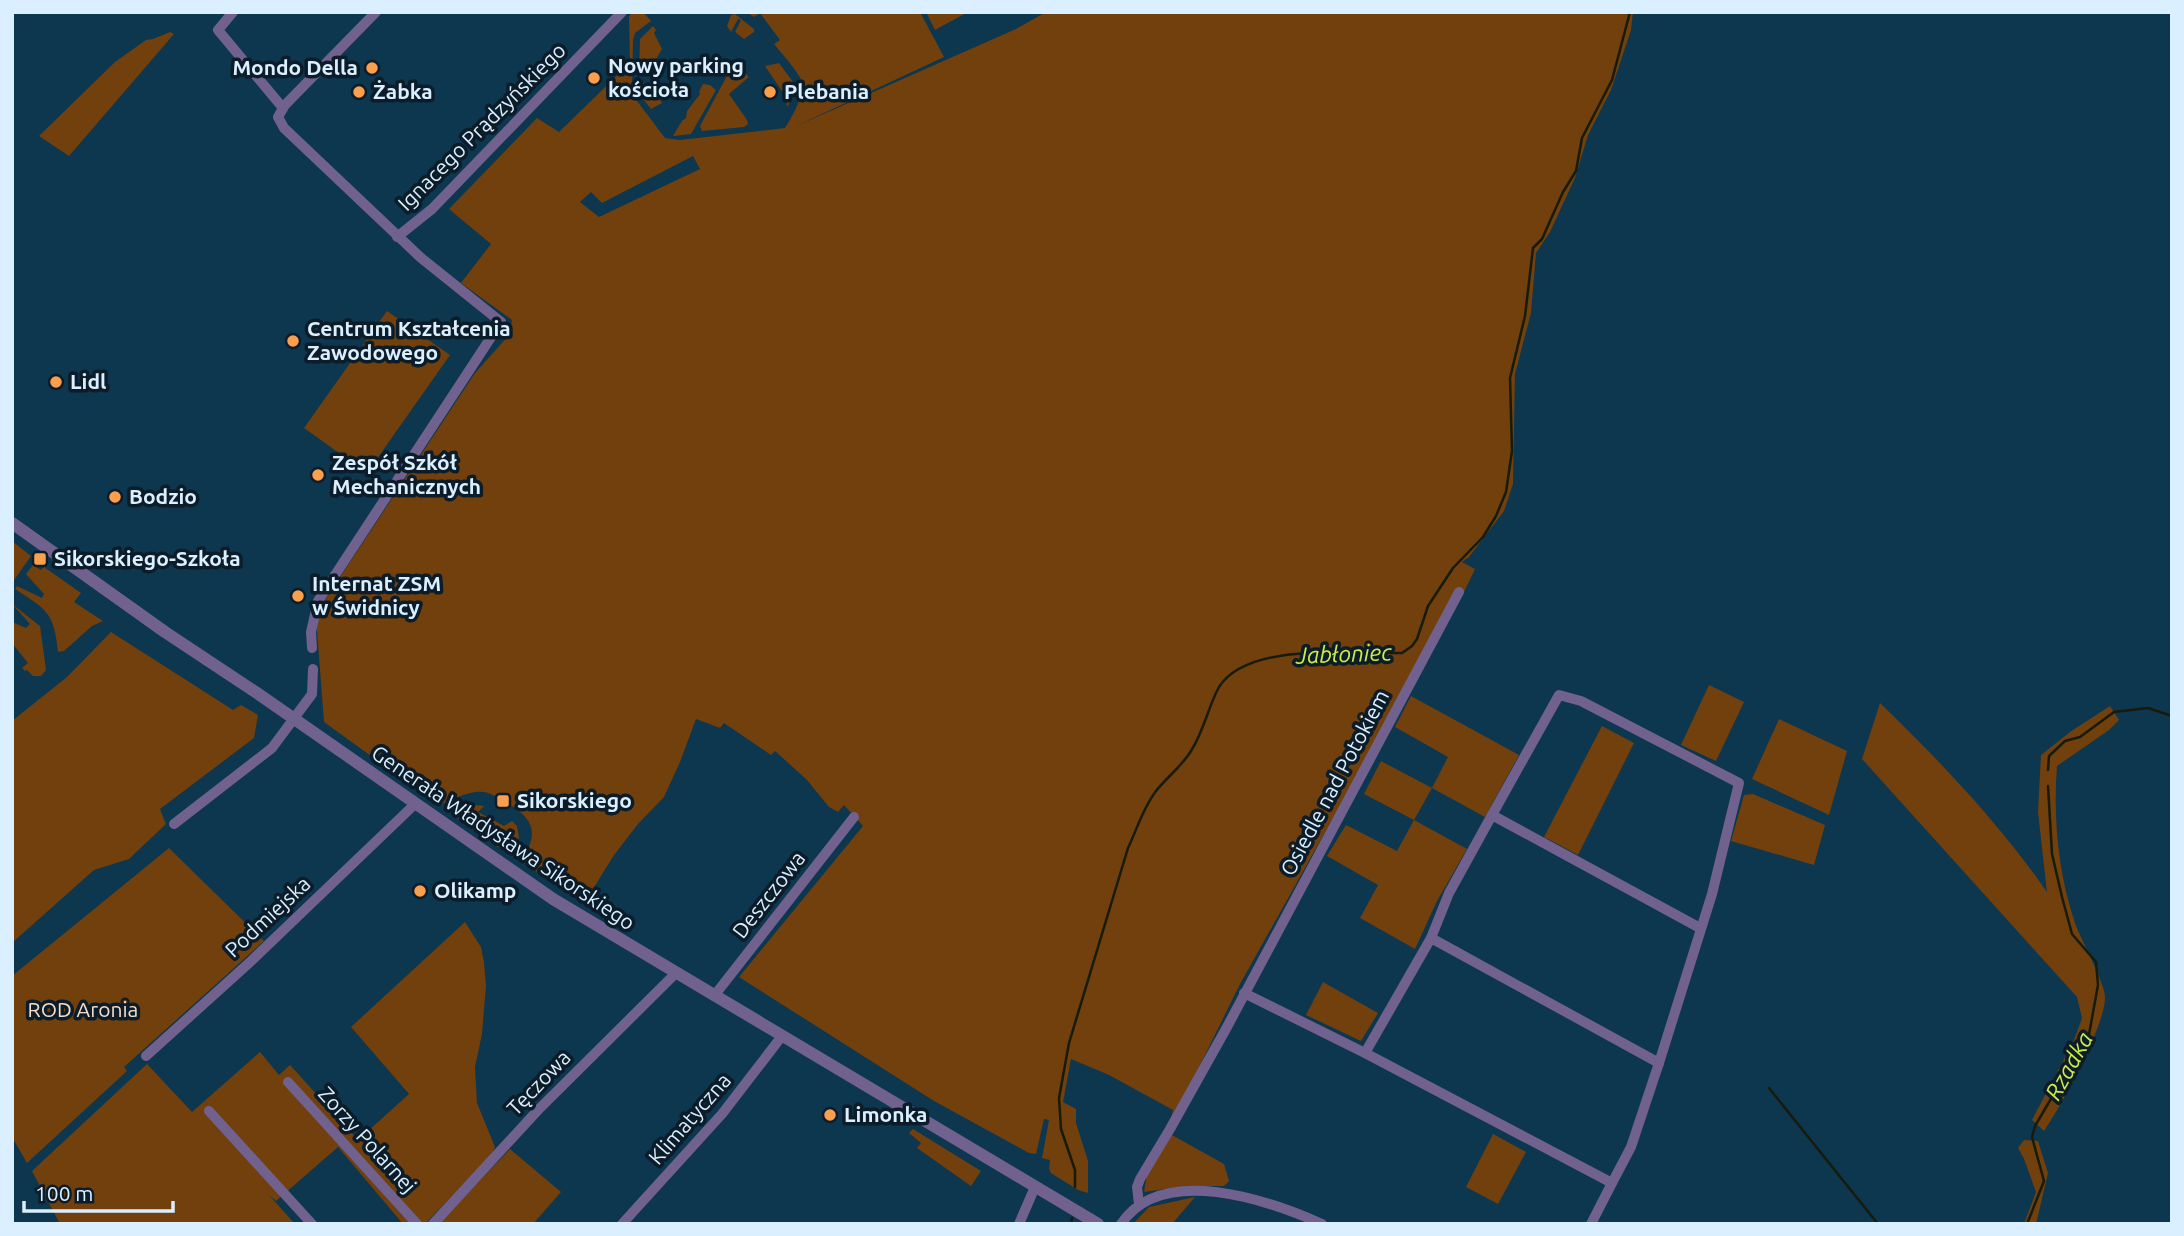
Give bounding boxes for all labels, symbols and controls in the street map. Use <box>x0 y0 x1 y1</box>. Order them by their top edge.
street label: Ignacego Prądzyńskiego <box>393 38 570 215</box>
place label: Nowy parking kościoła <box>608 53 744 101</box>
place label: Mondo Della <box>232 55 358 79</box>
marker: Mondo Della <box>364 60 380 76</box>
marker: Nowy parking kościoła <box>586 70 602 86</box>
place label: Żabka <box>373 79 433 103</box>
place label: Plebania <box>784 79 869 103</box>
marker: Żabka <box>351 84 367 100</box>
marker: Plebania <box>762 84 778 100</box>
place label: Centrum Kształcenia Zawodowego <box>307 316 511 364</box>
marker: Centrum Kształcenia Zawodowego <box>285 333 301 349</box>
place label: Lidl <box>70 369 106 393</box>
marker: Lidl <box>48 374 64 390</box>
place label: Zespół Szkół Mechanicznych <box>332 450 481 498</box>
marker: Zespół Szkół Mechanicznych <box>310 467 326 483</box>
place label: Bodzio <box>129 484 197 508</box>
marker: Bodzio <box>107 489 123 505</box>
place label: Sikorskiego-Szkoła <box>54 546 241 570</box>
marker: Sikorskiego-Szkoła <box>32 551 48 567</box>
place label: Internat ZSM w Świdnicy <box>312 571 441 619</box>
marker: Internat ZSM w Świdnicy <box>290 588 306 604</box>
water label: Jabłoniec <box>1295 639 1393 668</box>
street label: Osiedle nad Potokiem <box>1275 686 1393 879</box>
street label: Generała Władysława Sikorskiego <box>367 740 640 934</box>
place label: Sikorskiego <box>517 788 632 812</box>
marker: Sikorskiego <box>495 793 511 809</box>
street label: Deszczowa <box>727 846 810 943</box>
street label: Podmiejska <box>220 871 315 962</box>
place label: Olikamp <box>434 878 516 902</box>
marker: Olikamp <box>412 883 428 899</box>
park label: ROD Aronia <box>28 997 138 1021</box>
water label: Rzadka <box>2040 1028 2097 1104</box>
street label: Tęczowa <box>502 1045 575 1120</box>
street label: Klimatyczna <box>643 1068 735 1169</box>
street label: Zorzy Polarnej <box>314 1081 422 1197</box>
place label: Limonka <box>844 1102 927 1126</box>
marker: Limonka <box>822 1107 838 1123</box>
scale bar <box>24 1170 173 1214</box>
text: 100 m <box>35 1181 93 1205</box>

